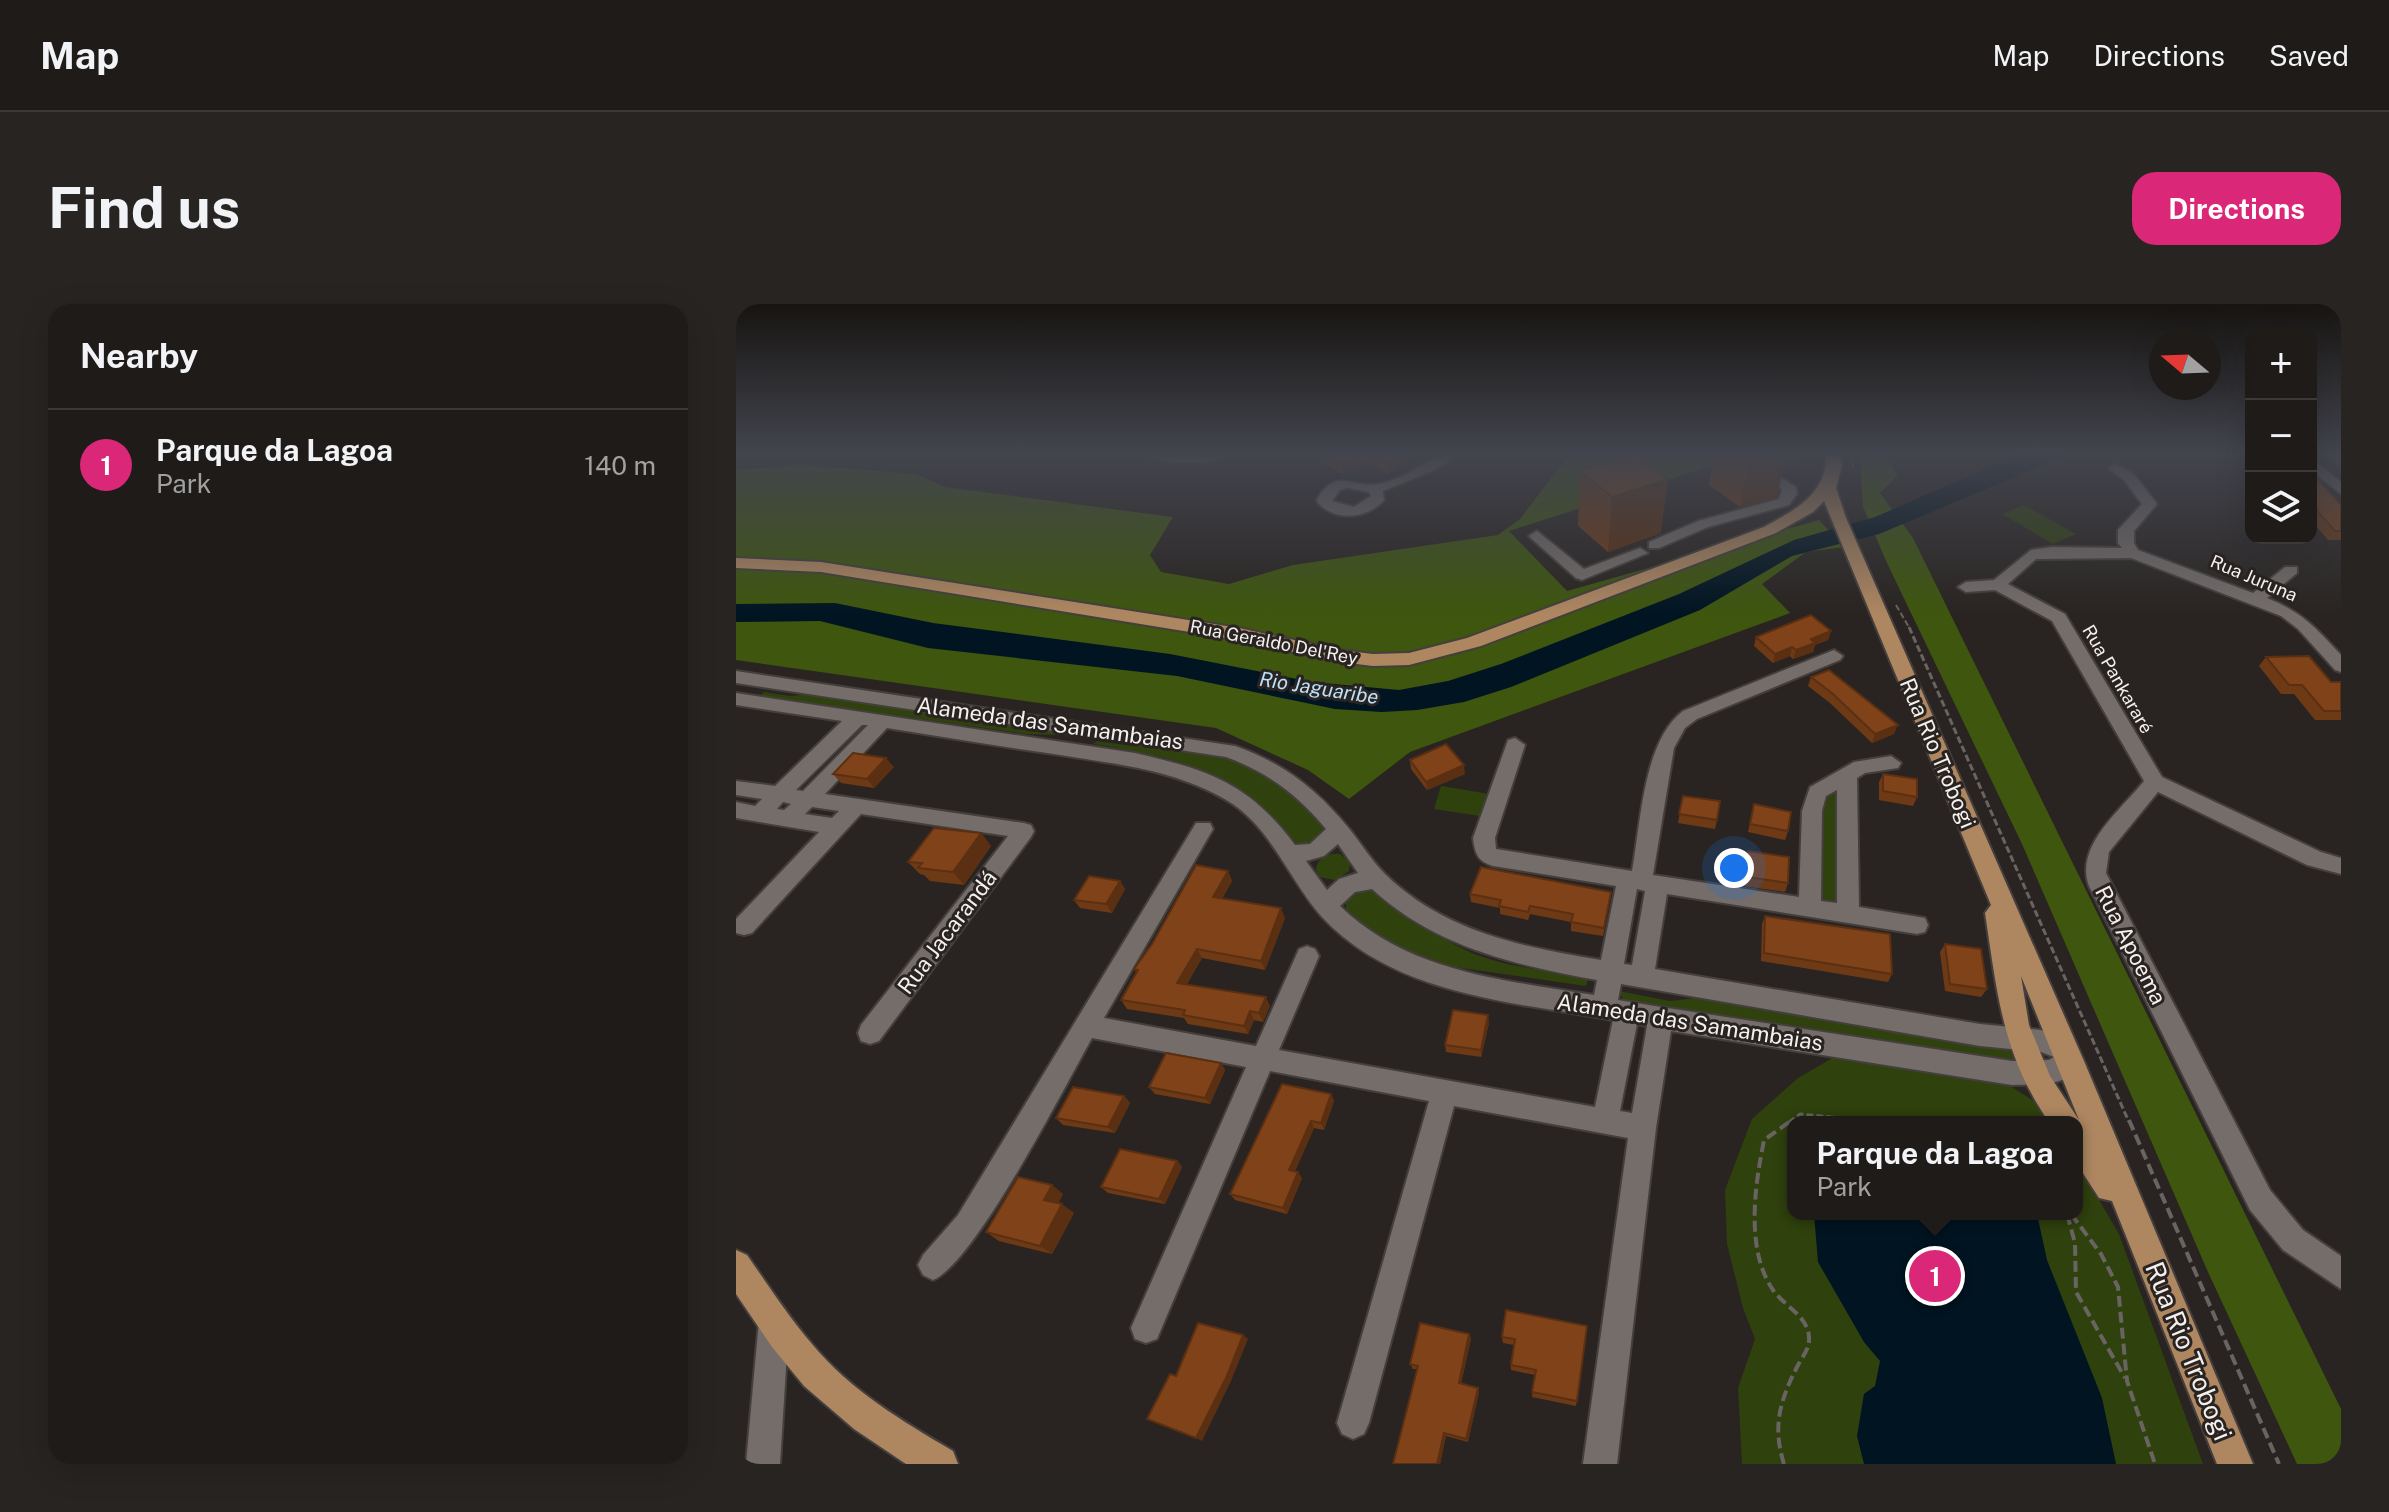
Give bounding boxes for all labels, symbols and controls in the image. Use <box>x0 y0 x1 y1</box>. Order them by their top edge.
text: Map <box>40 33 119 78</box>
text: Map <box>1993 39 2049 72</box>
text: Directions <box>2093 39 2225 72</box>
text: Saved <box>2269 39 2349 72</box>
button: Directions <box>2132 172 2341 245</box>
text: Find us <box>48 175 240 241</box>
north arrow <box>2149 328 2221 400</box>
map controls <box>2245 328 2317 544</box>
button: + <box>2245 328 2317 400</box>
text: Nearby <box>80 336 198 376</box>
button: − <box>2245 400 2317 472</box>
text: Parque da Lagoa <box>156 432 393 468</box>
text: 1 <box>100 450 112 481</box>
text: 140 m <box>584 450 656 481</box>
text: Park <box>156 468 211 499</box>
button: layers <box>2245 472 2317 544</box>
street label: Rua Juruna <box>2207 550 2301 606</box>
street label: Rua Geraldo Del'Rey <box>1188 615 1360 669</box>
street label: Rua Pankararé <box>2078 621 2158 737</box>
water label: Rio Jaguaribe <box>1258 667 1380 709</box>
street label: Rua Rio Trobogi <box>1895 674 1981 832</box>
street label: Alameda das Samambaias <box>915 691 1185 755</box>
your location <box>1714 848 1754 888</box>
street label: Rua Jacarandá <box>892 865 1002 999</box>
street label: Rua Apoema <box>2090 881 2172 1009</box>
street label: Alameda das Samambaias <box>1555 988 1825 1056</box>
popup <box>1787 1116 2083 1220</box>
text: Parque da Lagoa <box>1816 1135 2054 1171</box>
text: Park <box>1816 1171 1872 1202</box>
pin: 1 <box>1909 1246 1961 1306</box>
street label: Rua Rio Trobogi <box>2139 1257 2239 1445</box>

